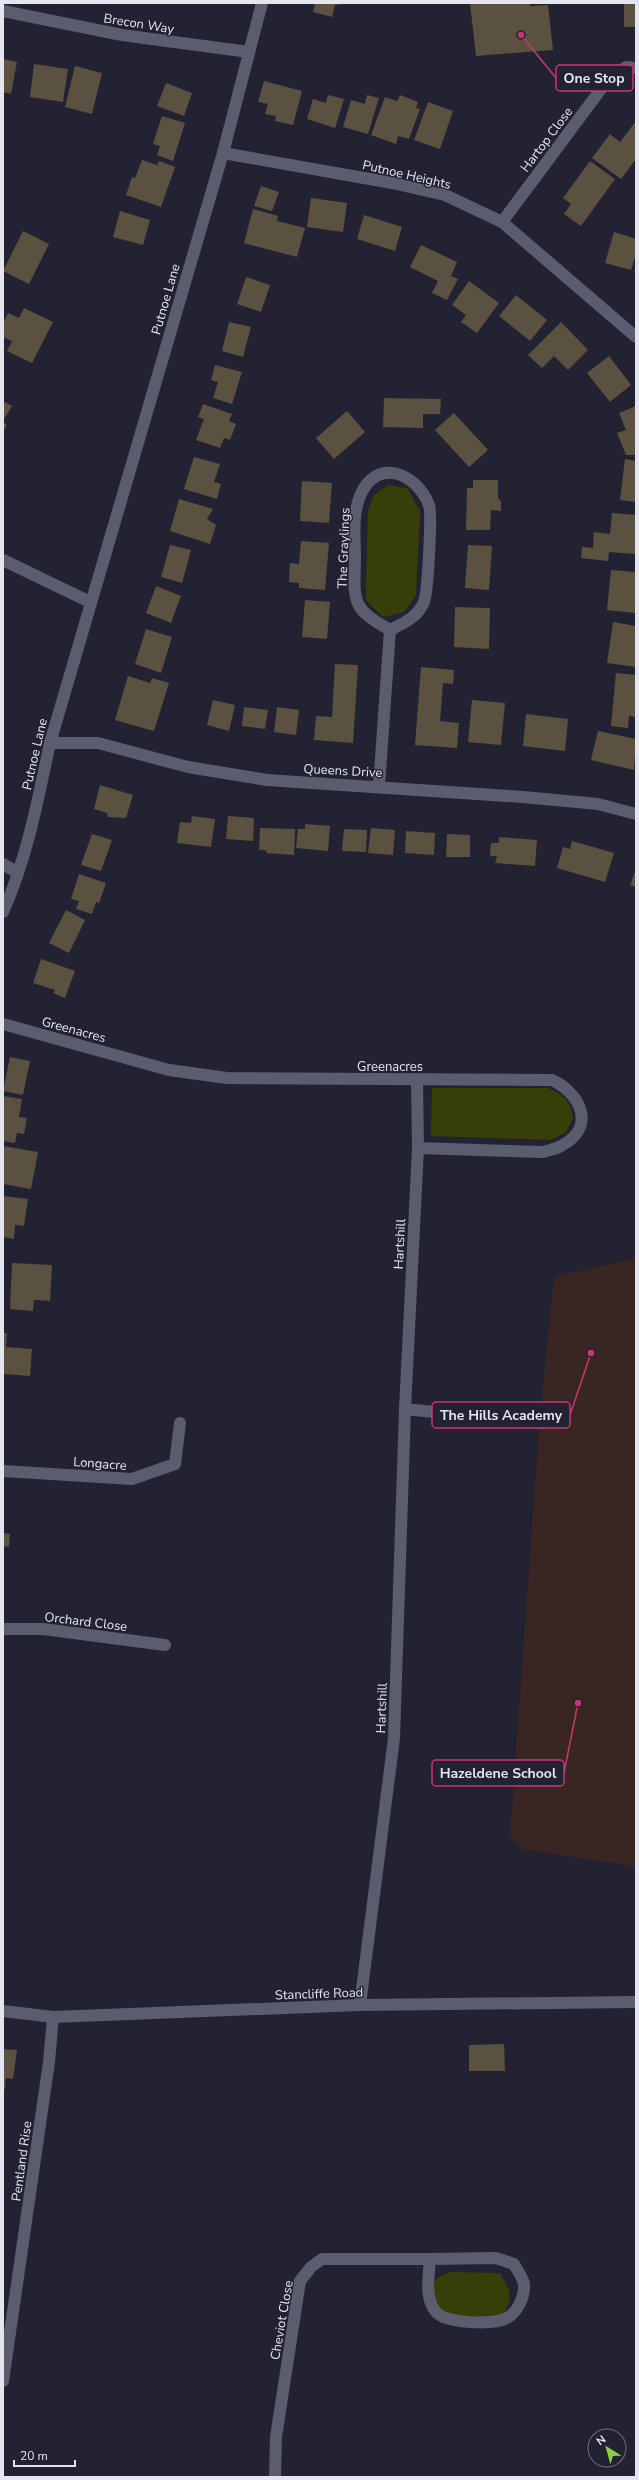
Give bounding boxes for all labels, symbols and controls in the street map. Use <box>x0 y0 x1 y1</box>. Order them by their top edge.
street label: Brecon Way <box>102 10 176 38</box>
callout: One Stop <box>556 65 633 91</box>
text: One Stop <box>563 69 625 88</box>
street label: Hartop Close <box>516 103 577 176</box>
street label: Putnoe Heights <box>361 156 453 194</box>
street label: Putnoe Lane <box>147 262 185 337</box>
street label: The Graylings <box>334 507 354 589</box>
street label: Putnoe Lane <box>18 717 52 792</box>
street label: Queens Drive <box>303 760 383 782</box>
street label: Greenacres <box>40 1013 108 1047</box>
street label: Greenacres <box>357 1058 423 1076</box>
street label: Hartshill <box>390 1218 410 1270</box>
callout: The Hills Academy <box>432 1402 570 1428</box>
text: The Hills Academy <box>440 1406 563 1425</box>
street label: Longacre <box>73 1453 127 1475</box>
street label: Orchard Close <box>43 1608 128 1636</box>
street label: Hartshill <box>372 1682 392 1734</box>
callout: Hazeldene School <box>432 1760 564 1786</box>
text: Hazeldene School <box>440 1764 557 1783</box>
street label: Stancliffe Road <box>275 1983 364 2005</box>
street label: Pentland Rise <box>7 2120 37 2202</box>
street label: Cheviot Close <box>266 2279 298 2361</box>
north arrow <box>587 2428 627 2468</box>
text: N <box>593 2432 609 2449</box>
scale bar <box>14 2442 75 2468</box>
text: 20 m <box>20 2448 48 2464</box>

